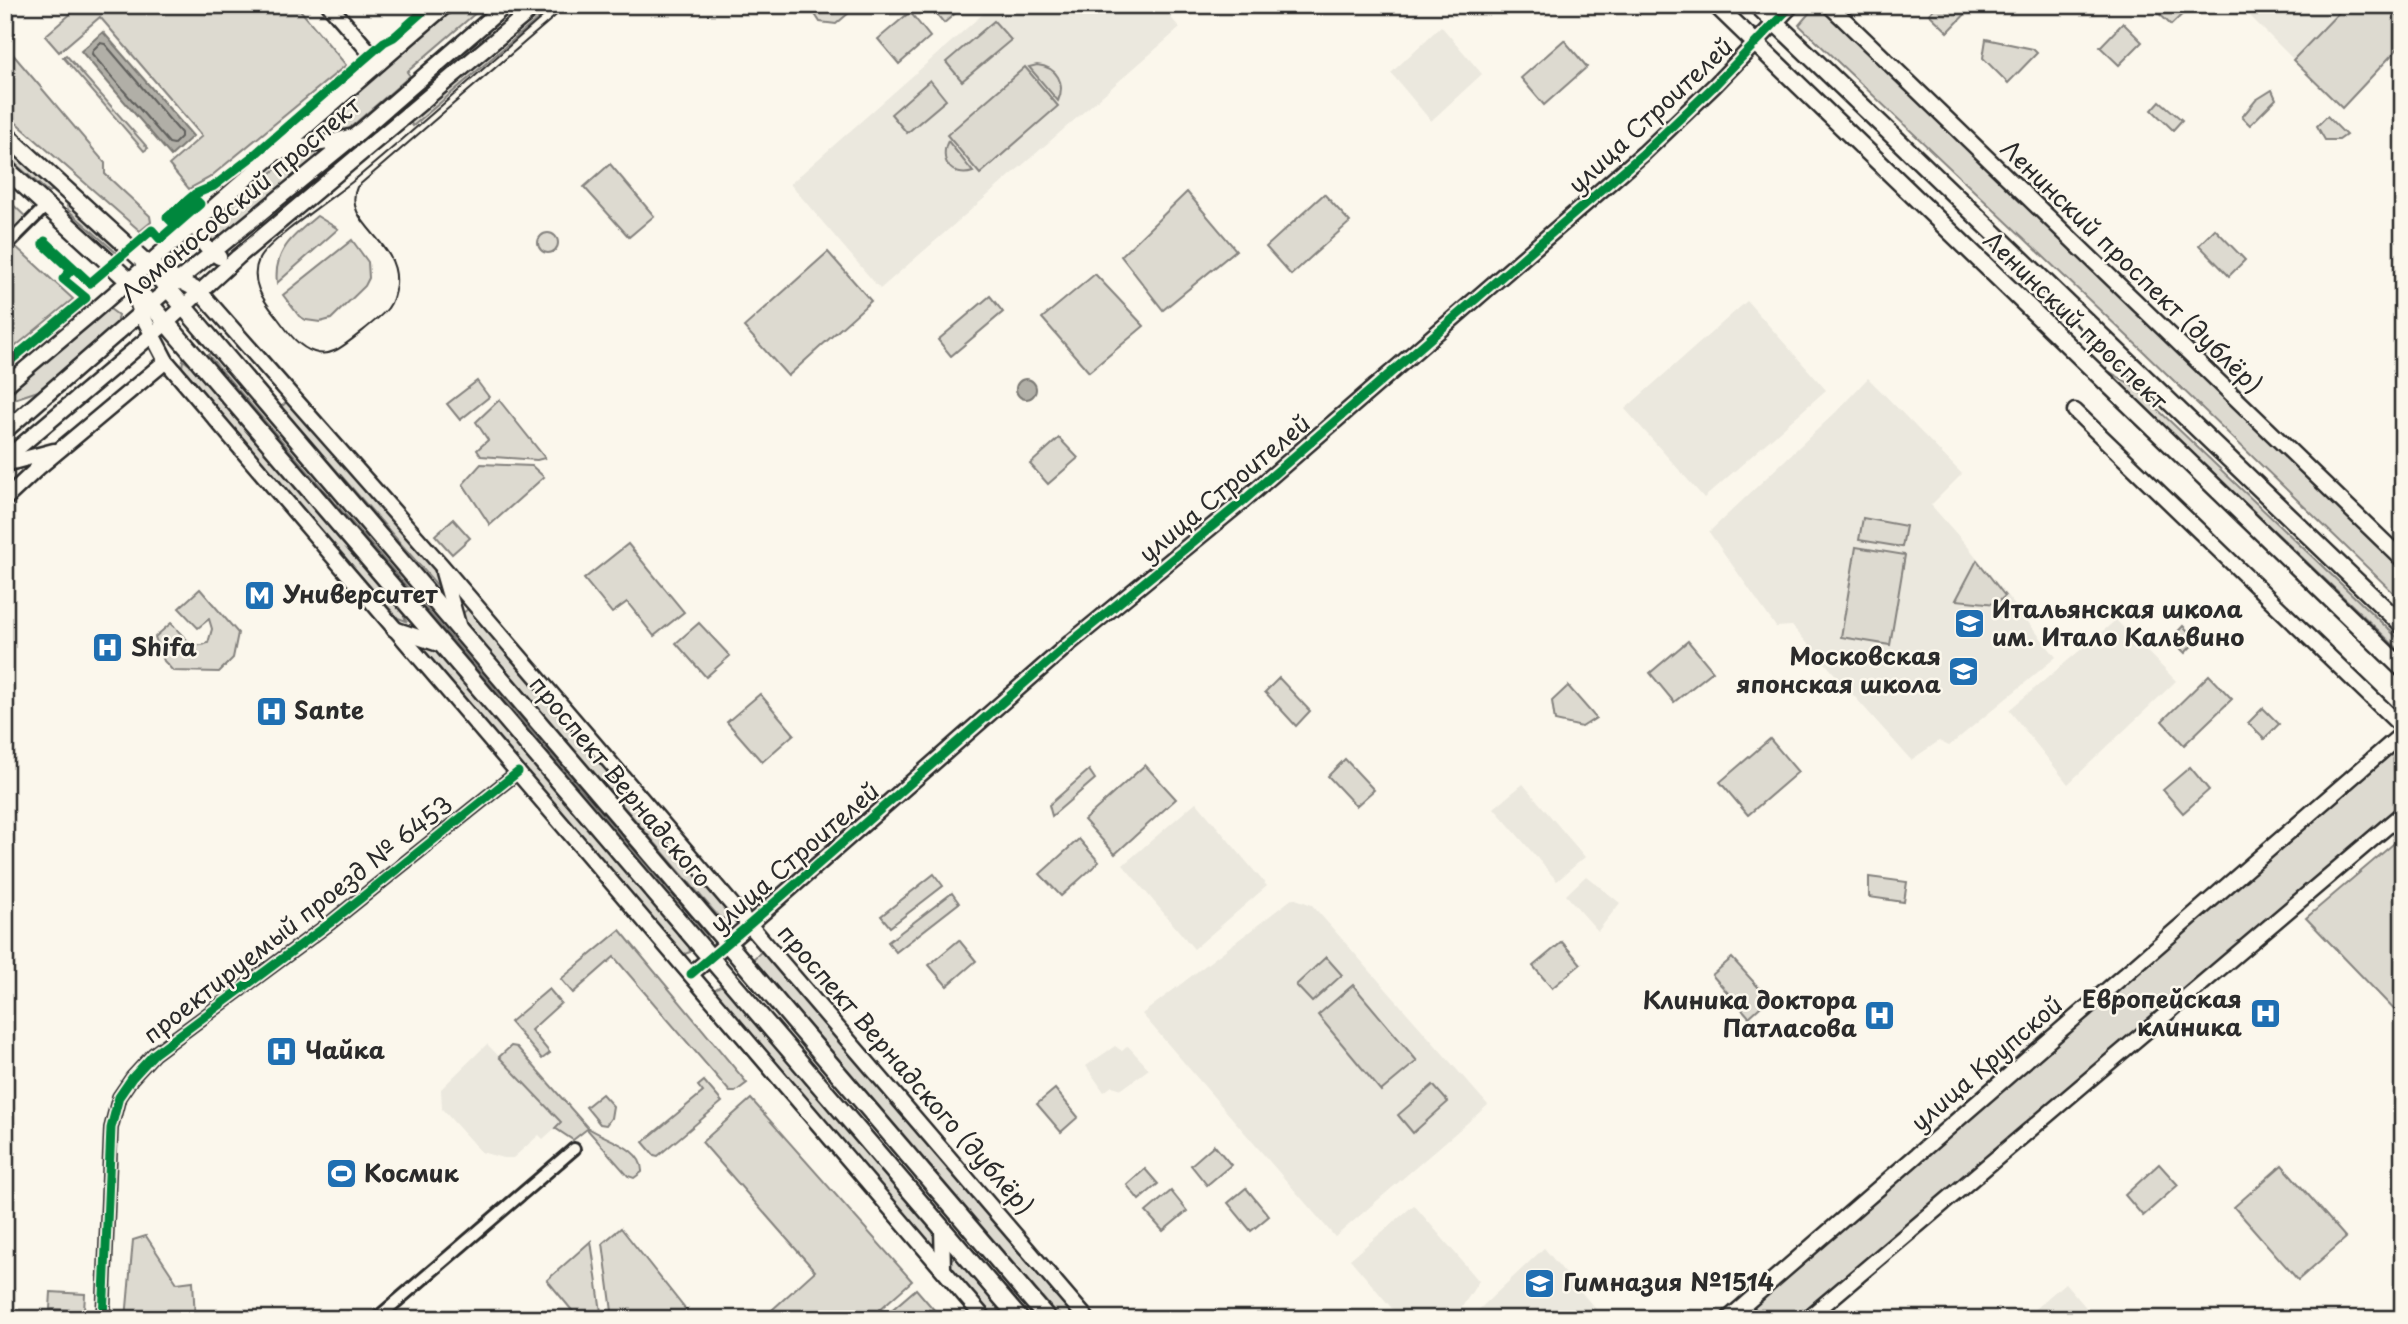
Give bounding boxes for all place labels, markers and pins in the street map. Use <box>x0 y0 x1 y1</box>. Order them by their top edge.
place label: Университет <box>282 575 438 611</box>
metro station icon: Университет <box>243 578 277 612</box>
place label: Итальянская школа им. Итало Кальвино <box>1992 590 2244 654</box>
school or university icon: Итальянская школа им. Итало Кальвино <box>1952 607 1986 641</box>
place label: Shifa <box>131 628 197 664</box>
hospital icon: Shifa <box>91 631 125 665</box>
place label: Московская японская школа <box>1736 637 1942 701</box>
school or university icon: Московская японская школа <box>1947 654 1981 688</box>
place label: Sante <box>294 691 364 727</box>
hospital icon: Sante <box>254 694 288 728</box>
place label: Европейская клиника <box>2082 980 2242 1044</box>
place label: Клиника доктора Патласова <box>1642 981 1858 1045</box>
hospital icon: Европейская клиника <box>2248 997 2282 1031</box>
hospital icon: Клиника доктора Патласова <box>1863 998 1897 1032</box>
place label: Чайка <box>305 1031 386 1067</box>
hospital icon: Чайка <box>265 1034 299 1068</box>
place label: Космик <box>364 1154 460 1190</box>
sports icon: Космик <box>324 1157 358 1191</box>
place label: Гимназия №1514 <box>1563 1263 1774 1299</box>
school or university icon: Гимназия №1514 <box>1523 1266 1557 1300</box>

